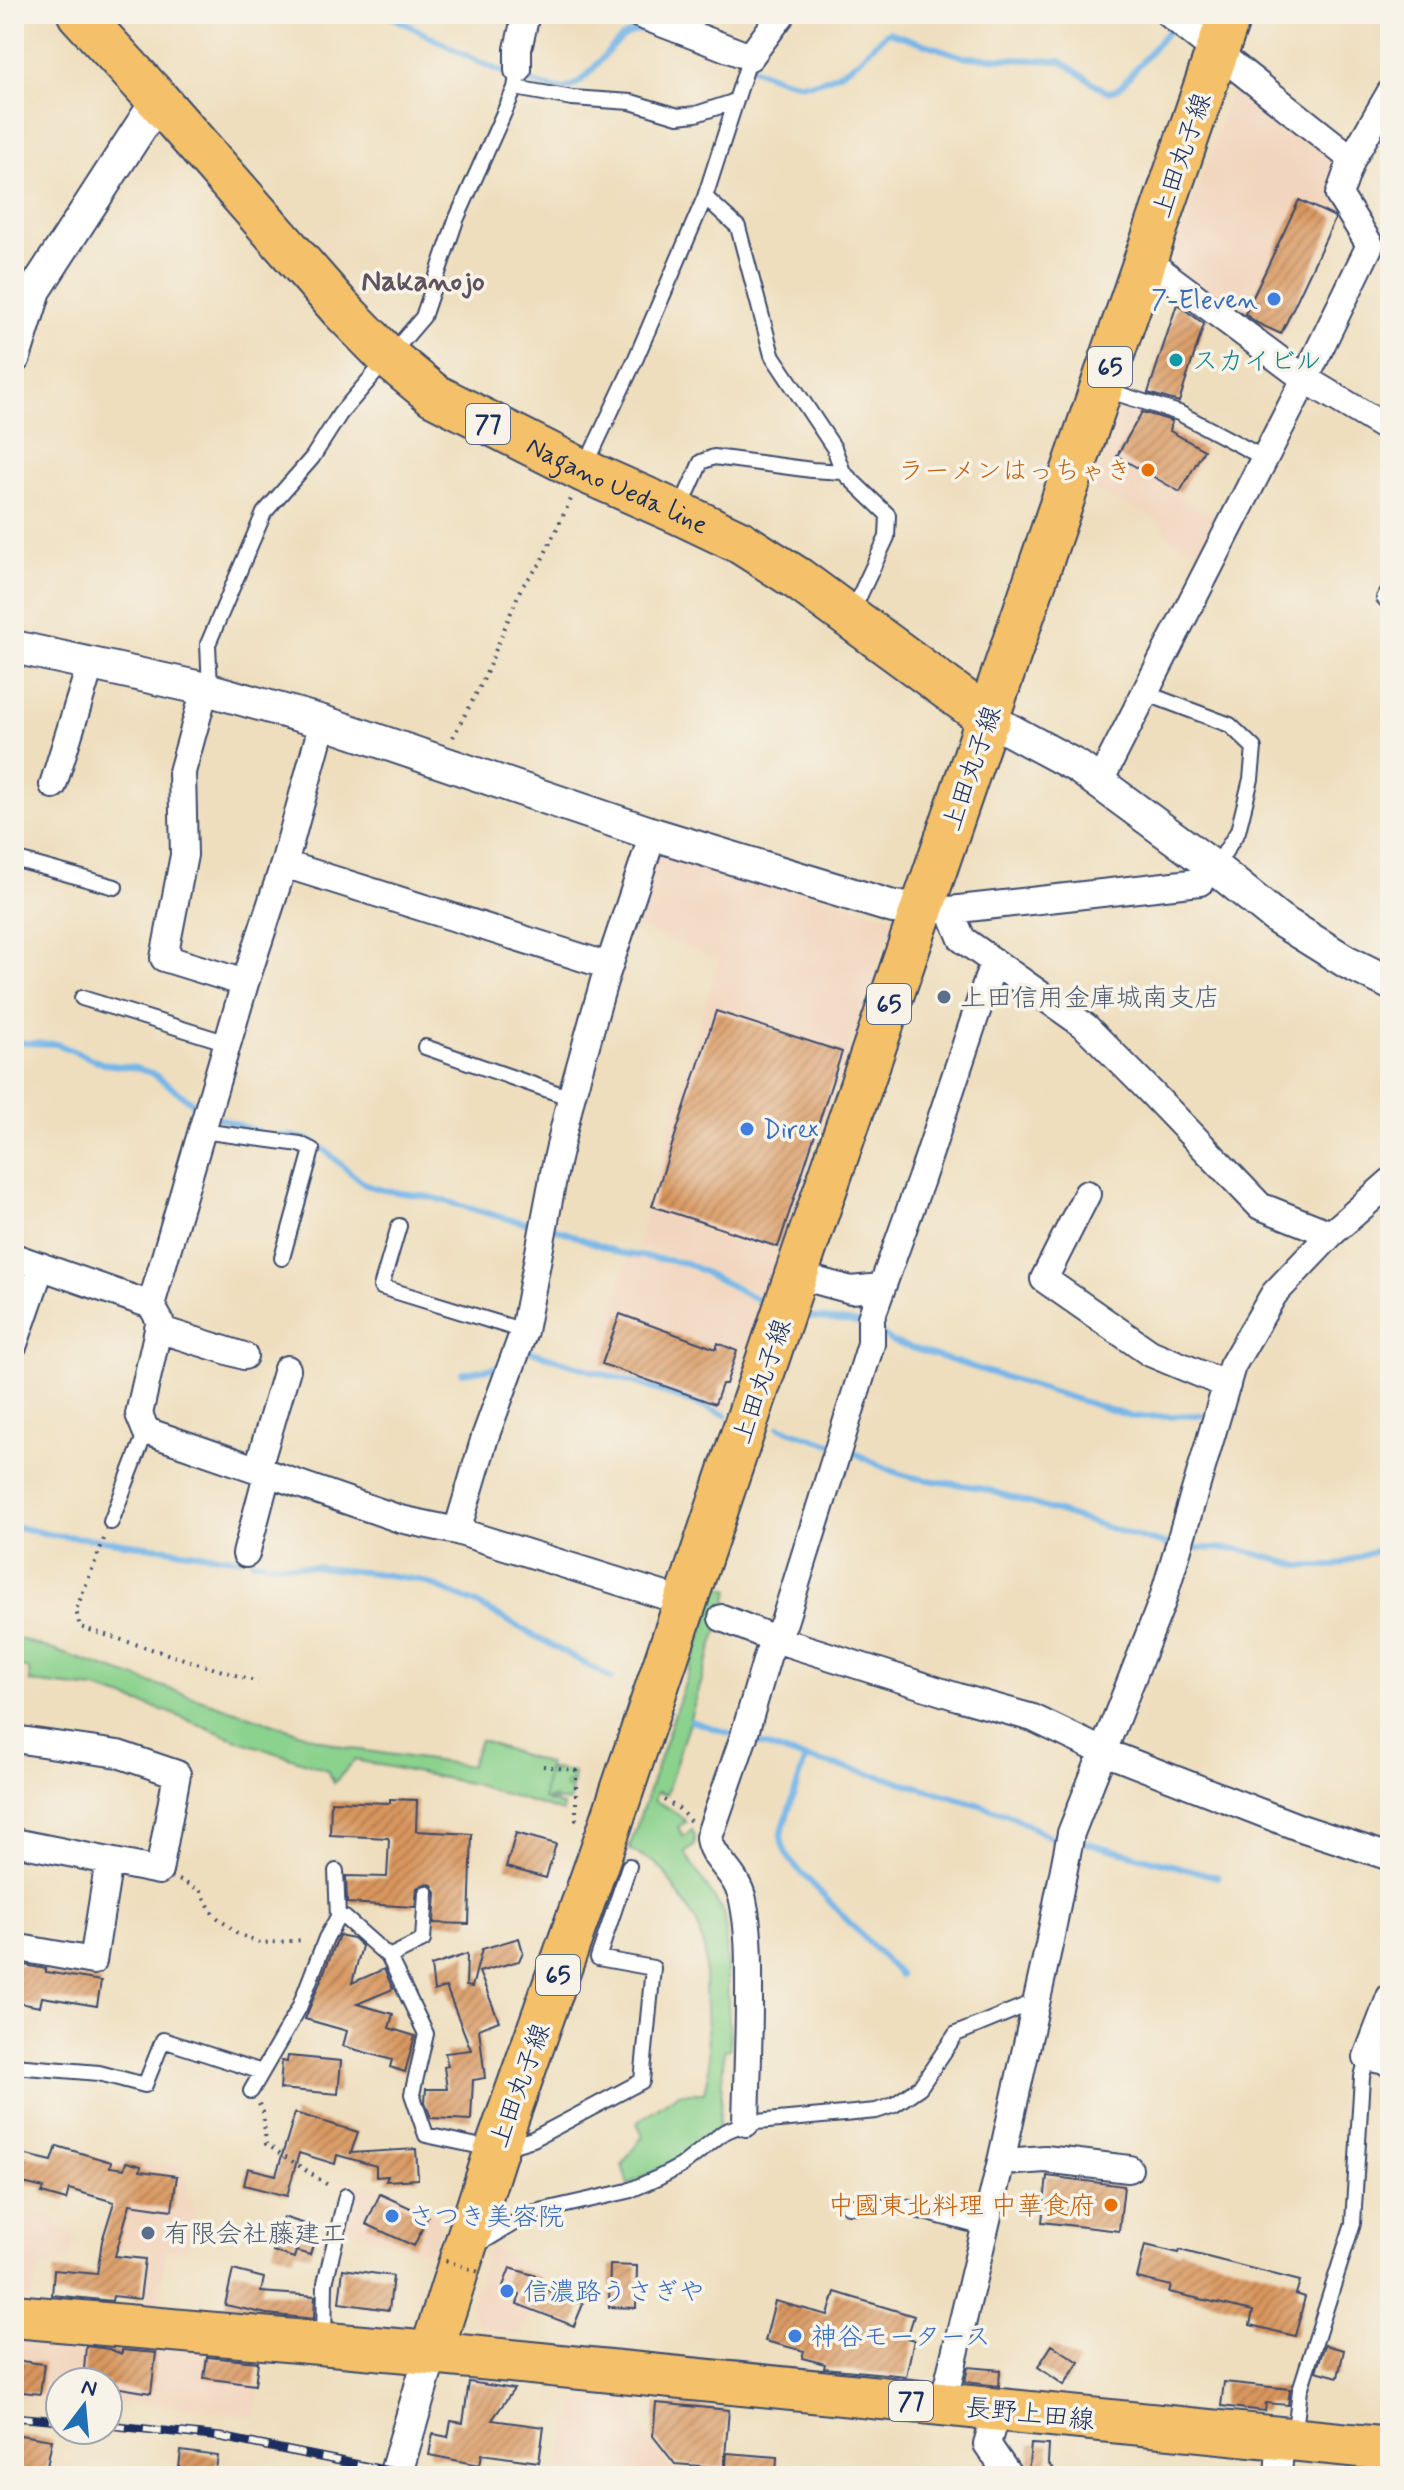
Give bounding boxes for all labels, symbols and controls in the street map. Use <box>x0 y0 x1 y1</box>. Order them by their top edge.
street label: 上田丸子線 <box>1146 89 1220 223</box>
district label: Nakanojo <box>361 262 485 301</box>
place label: 7-Eleven <box>1151 284 1258 318</box>
marker: 7-Eleven <box>1265 290 1283 308</box>
place label: スカイビル <box>1192 345 1321 379</box>
road number: 65 <box>1088 347 1132 387</box>
marker: スカイビル <box>1167 351 1185 369</box>
road number: 77 <box>466 404 510 444</box>
street label: Nagano Ueda line <box>520 430 713 543</box>
place label: ラーメンはっちゃき <box>898 455 1132 489</box>
marker: ラーメンはっちゃき <box>1139 461 1157 479</box>
street label: 上田丸子線 <box>936 702 1010 836</box>
place label: 上田信用金庫城南支店 <box>960 982 1220 1016</box>
road number: 65 <box>867 984 911 1024</box>
marker: 上田信用金庫城南支店 <box>935 988 953 1006</box>
place label: Direx <box>763 1114 819 1148</box>
marker: Direx <box>738 1120 756 1138</box>
street label: 上田丸子線 <box>726 1315 800 1449</box>
road number: 65 <box>536 1955 580 1995</box>
street label: 上田丸子線 <box>483 2019 559 2153</box>
place label: 中國東北料理 中華食府 <box>828 2190 1095 2224</box>
marker: 中國東北料理 中華食府 <box>1102 2196 1120 2214</box>
place label: さつき美容院 <box>408 2201 564 2235</box>
marker: さつき美容院 <box>383 2207 401 2225</box>
place label: 有限会社藤建工 <box>164 2218 346 2252</box>
marker: 有限会社藤建工 <box>139 2224 157 2242</box>
place label: 信濃路うさぎや <box>523 2276 705 2310</box>
marker: 信濃路うさぎや <box>498 2282 516 2300</box>
place label: 神谷モータース <box>811 2321 991 2355</box>
marker: 神谷モータース <box>786 2327 804 2345</box>
north arrow <box>44 2366 124 2446</box>
text: N <box>78 2373 100 2404</box>
road number: 77 <box>889 2381 933 2421</box>
street label: 長野上田線 <box>963 2391 1096 2439</box>

